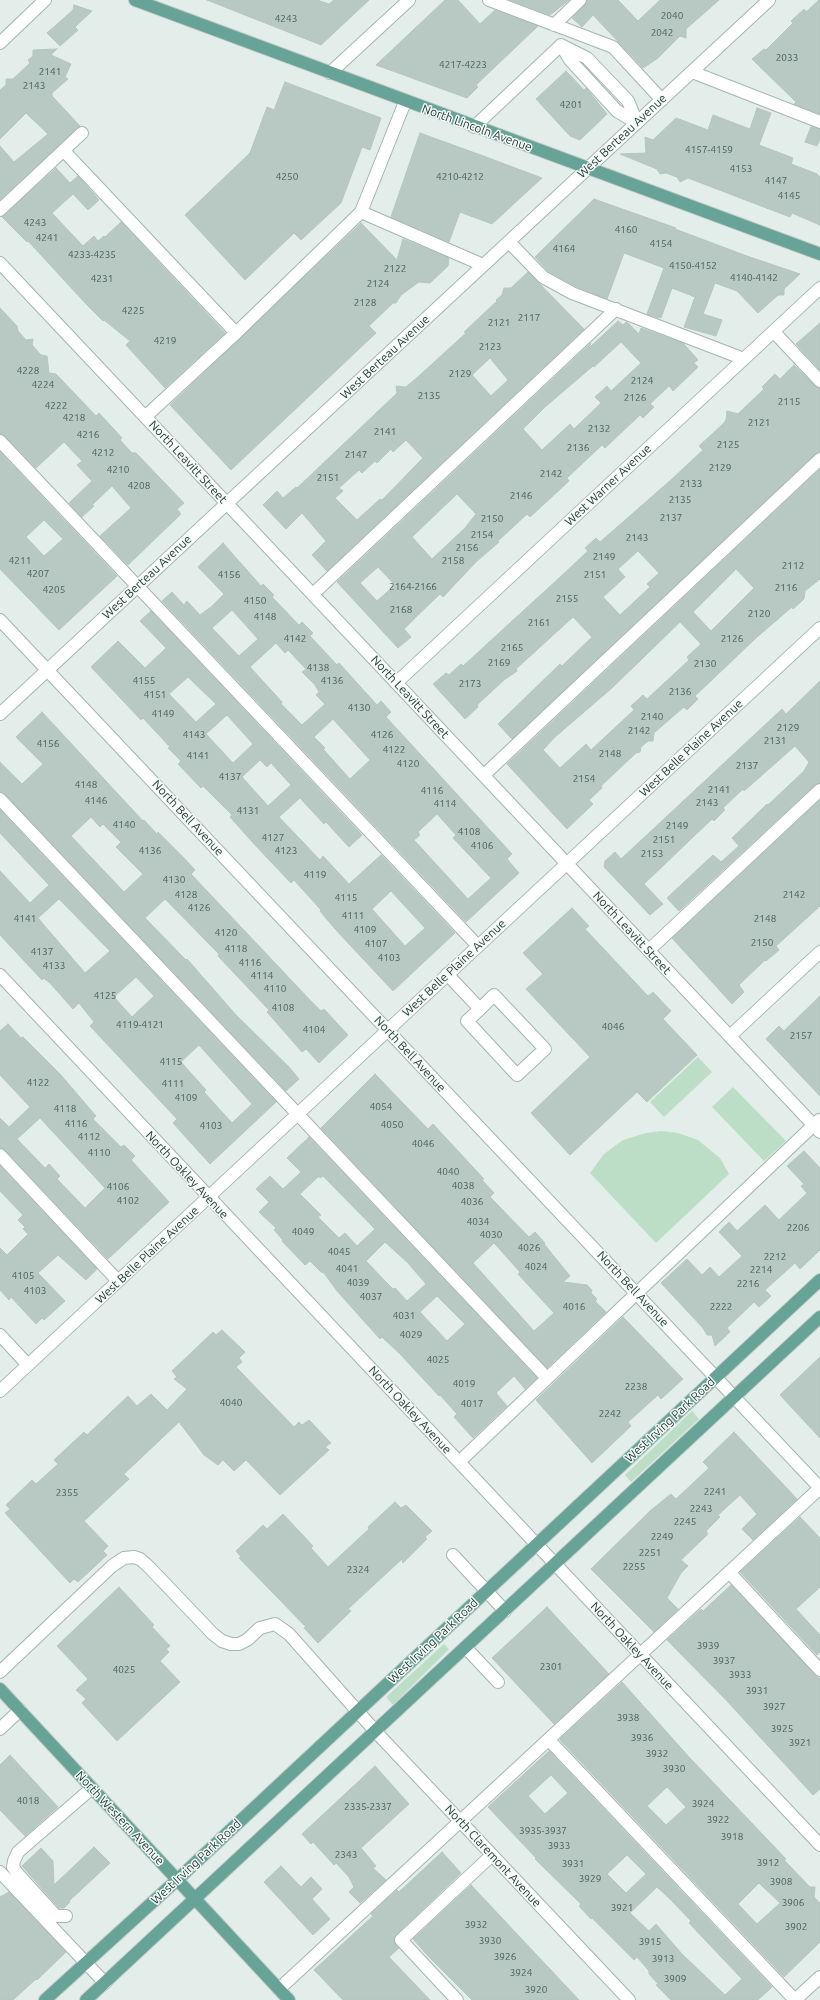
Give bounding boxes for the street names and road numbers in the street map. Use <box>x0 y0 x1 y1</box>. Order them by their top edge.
street label: West Berteau Avenue <box>574 91 670 181</box>
street label: North Lincoln Avenue <box>420 101 534 155</box>
street label: West Berteau Avenue <box>337 312 433 402</box>
street label: North Leavitt Street <box>146 418 230 506</box>
street label: West Warner Avenue <box>562 441 654 529</box>
street label: West Berteau Avenue <box>99 532 195 622</box>
street label: North Leavitt Street <box>368 653 452 741</box>
street label: West Belle Plaine Avenue <box>636 696 746 800</box>
street label: North Bell Avenue <box>149 777 227 859</box>
street label: North Leavitt Street <box>590 889 674 977</box>
street label: West Belle Plaine Avenue <box>399 916 509 1020</box>
street label: North Bell Avenue <box>371 1013 449 1095</box>
street label: North Oakley Avenue <box>143 1128 231 1222</box>
street label: West Belle Plaine Avenue <box>92 1203 202 1307</box>
street label: North Bell Avenue <box>594 1248 672 1330</box>
street label: North Oakley Avenue <box>366 1363 454 1457</box>
street label: West Irving Park Road <box>622 1375 718 1465</box>
street label: West Irving Park Road <box>385 1596 481 1686</box>
street label: North Oakley Avenue <box>588 1599 676 1693</box>
street label: North Western Avenue <box>73 1768 167 1868</box>
street label: North Claremont Avenue <box>442 1802 544 1910</box>
street label: West Irving Park Road <box>148 1817 244 1907</box>

